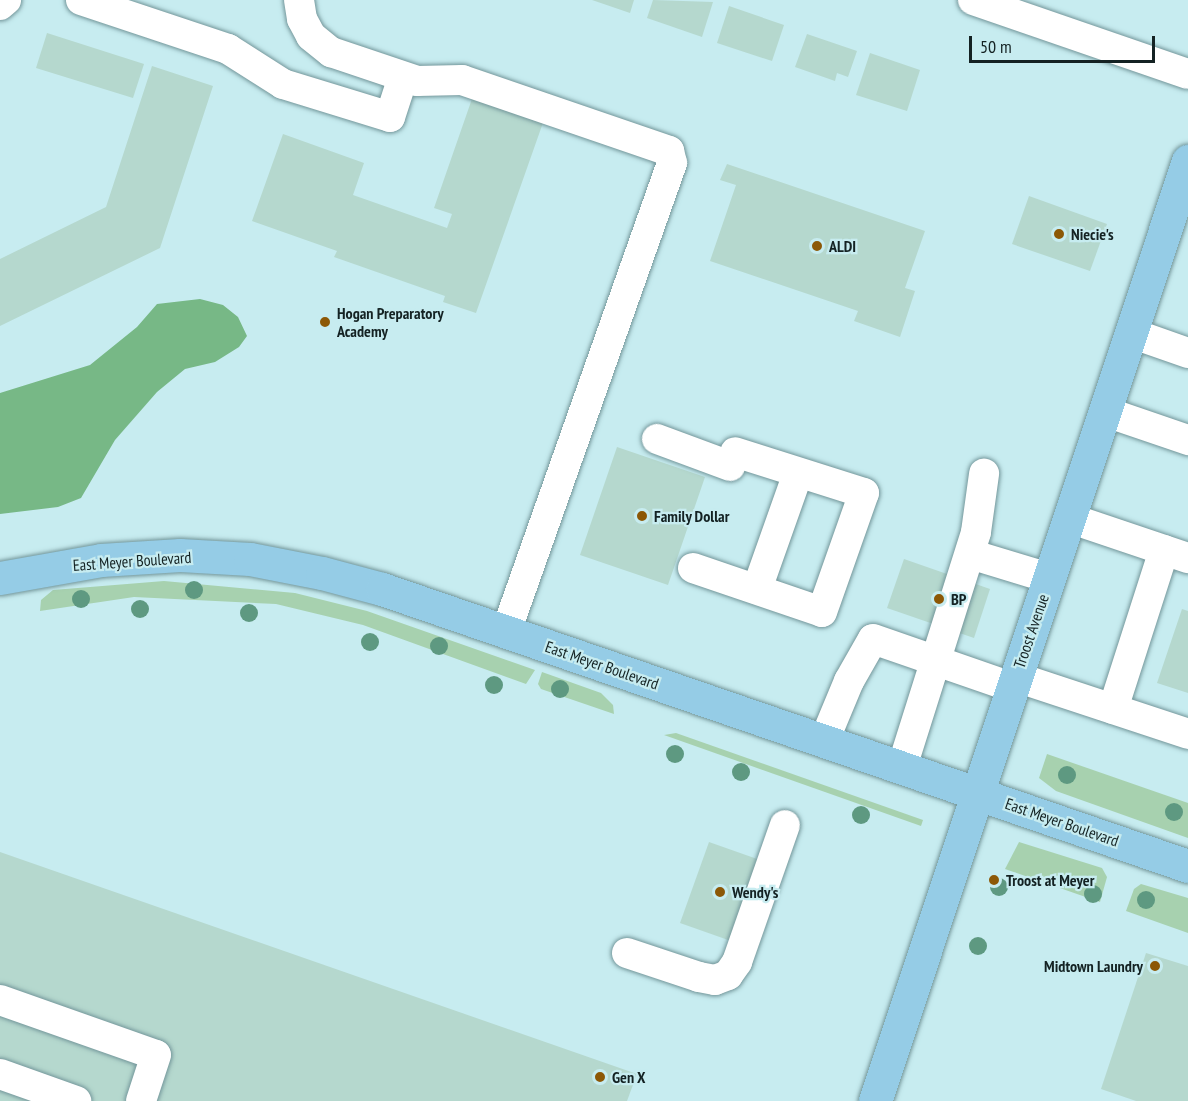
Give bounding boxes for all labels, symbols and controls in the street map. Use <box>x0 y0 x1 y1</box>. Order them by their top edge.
scale bar <box>972 24 1158 62</box>
text: 50 m <box>980 35 1012 58</box>
place label: Niecie's <box>1071 224 1113 244</box>
marker: Niecie's <box>1052 227 1066 241</box>
place label: ALDI <box>829 236 856 256</box>
marker: ALDI <box>810 239 824 253</box>
place label: Hogan Preparatory Academy <box>337 303 444 341</box>
marker: Hogan Preparatory Academy <box>318 315 332 329</box>
place label: Family Dollar <box>654 506 730 526</box>
marker: Family Dollar <box>635 509 649 523</box>
street label: East Meyer Boulevard <box>72 547 192 575</box>
place label: BP <box>951 589 966 609</box>
street label: Troost Avenue <box>1009 591 1053 671</box>
marker: BP <box>932 592 946 606</box>
street label: East Meyer Boulevard <box>543 637 661 693</box>
street label: East Meyer Boulevard <box>1003 794 1121 850</box>
place label: Troost at Meyer <box>1006 870 1094 890</box>
marker: Troost at Meyer <box>987 873 1001 887</box>
place label: Wendy's <box>732 882 778 902</box>
marker: Wendy's <box>713 885 727 899</box>
place label: Midtown Laundry <box>1044 956 1143 976</box>
marker: Midtown Laundry <box>1148 959 1162 973</box>
place label: Gen X <box>612 1067 646 1087</box>
marker: Gen X <box>593 1070 607 1084</box>

